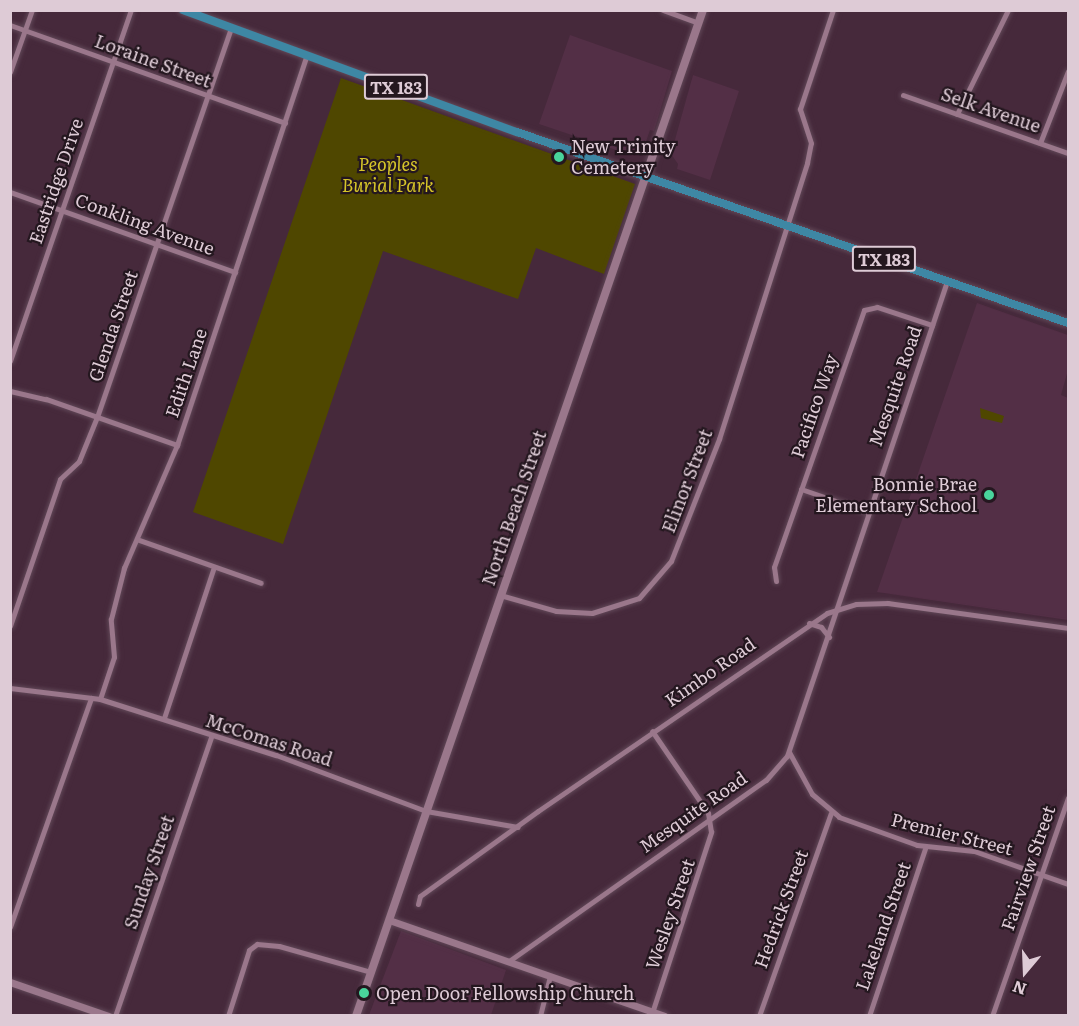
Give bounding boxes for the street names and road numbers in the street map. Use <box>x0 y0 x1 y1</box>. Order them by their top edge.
street label: Loraine Street <box>92 30 214 92</box>
road number: TX 183 <box>363 74 429 100</box>
street label: Selk Avenue <box>938 83 1044 137</box>
street label: Eastridge Drive <box>24 115 88 247</box>
street label: Conkling Avenue <box>72 189 218 259</box>
road number: TX 183 <box>851 246 917 272</box>
street label: Glenda Street <box>84 268 142 384</box>
street label: Mesquite Road <box>864 323 926 449</box>
street label: Edith Lane <box>161 326 211 420</box>
street label: Pacifico Way <box>786 351 842 461</box>
street label: Elinor Street <box>657 426 717 536</box>
street label: North Beach Street <box>477 428 551 588</box>
street label: Kimbo Road <box>661 633 759 711</box>
street label: McComas Road <box>203 709 335 771</box>
street label: Mesquite Road <box>635 767 751 857</box>
street label: Fairview Street <box>996 803 1060 933</box>
street label: Premier Street <box>889 808 1015 860</box>
street label: Sunday Street <box>119 812 179 932</box>
street label: Hedrick Street <box>750 847 812 971</box>
street label: Wesley Street <box>641 856 699 972</box>
street label: Lakeland Street <box>851 859 915 993</box>

